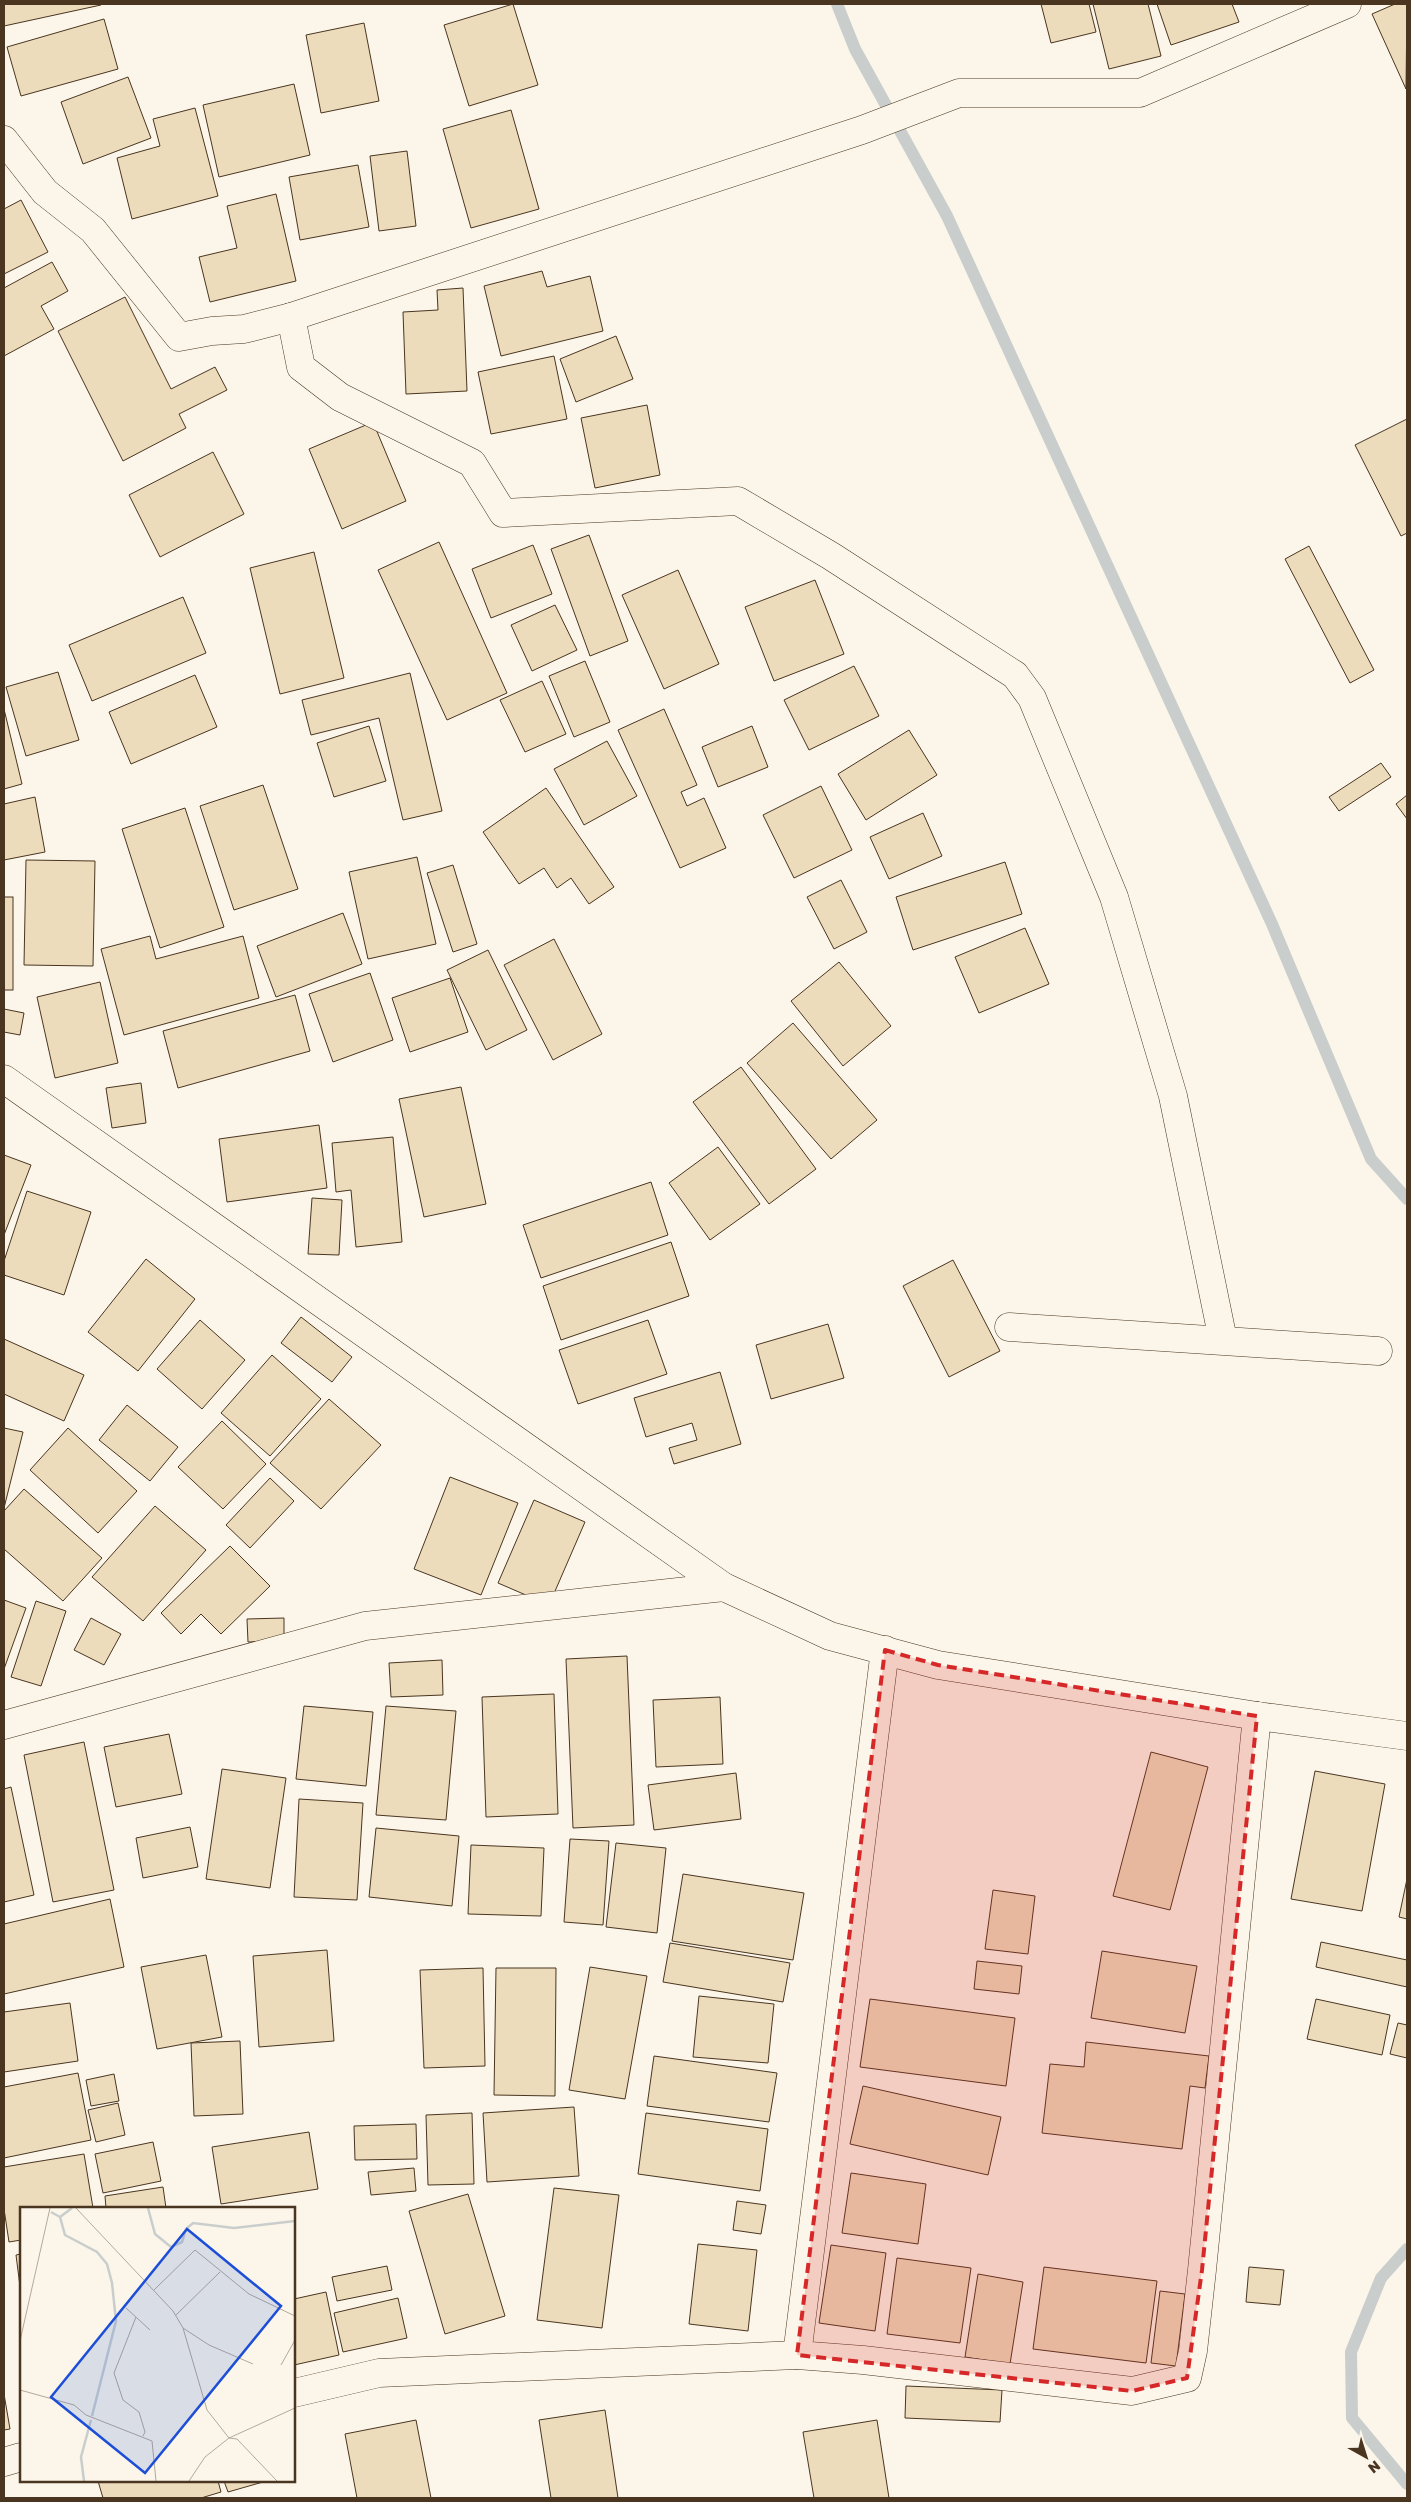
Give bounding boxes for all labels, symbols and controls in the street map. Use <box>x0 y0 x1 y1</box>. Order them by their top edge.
inset map <box>20 2207 295 2482</box>
north arrow <box>1341 2432 1391 2482</box>
text: N <box>1365 2458 1384 2477</box>

